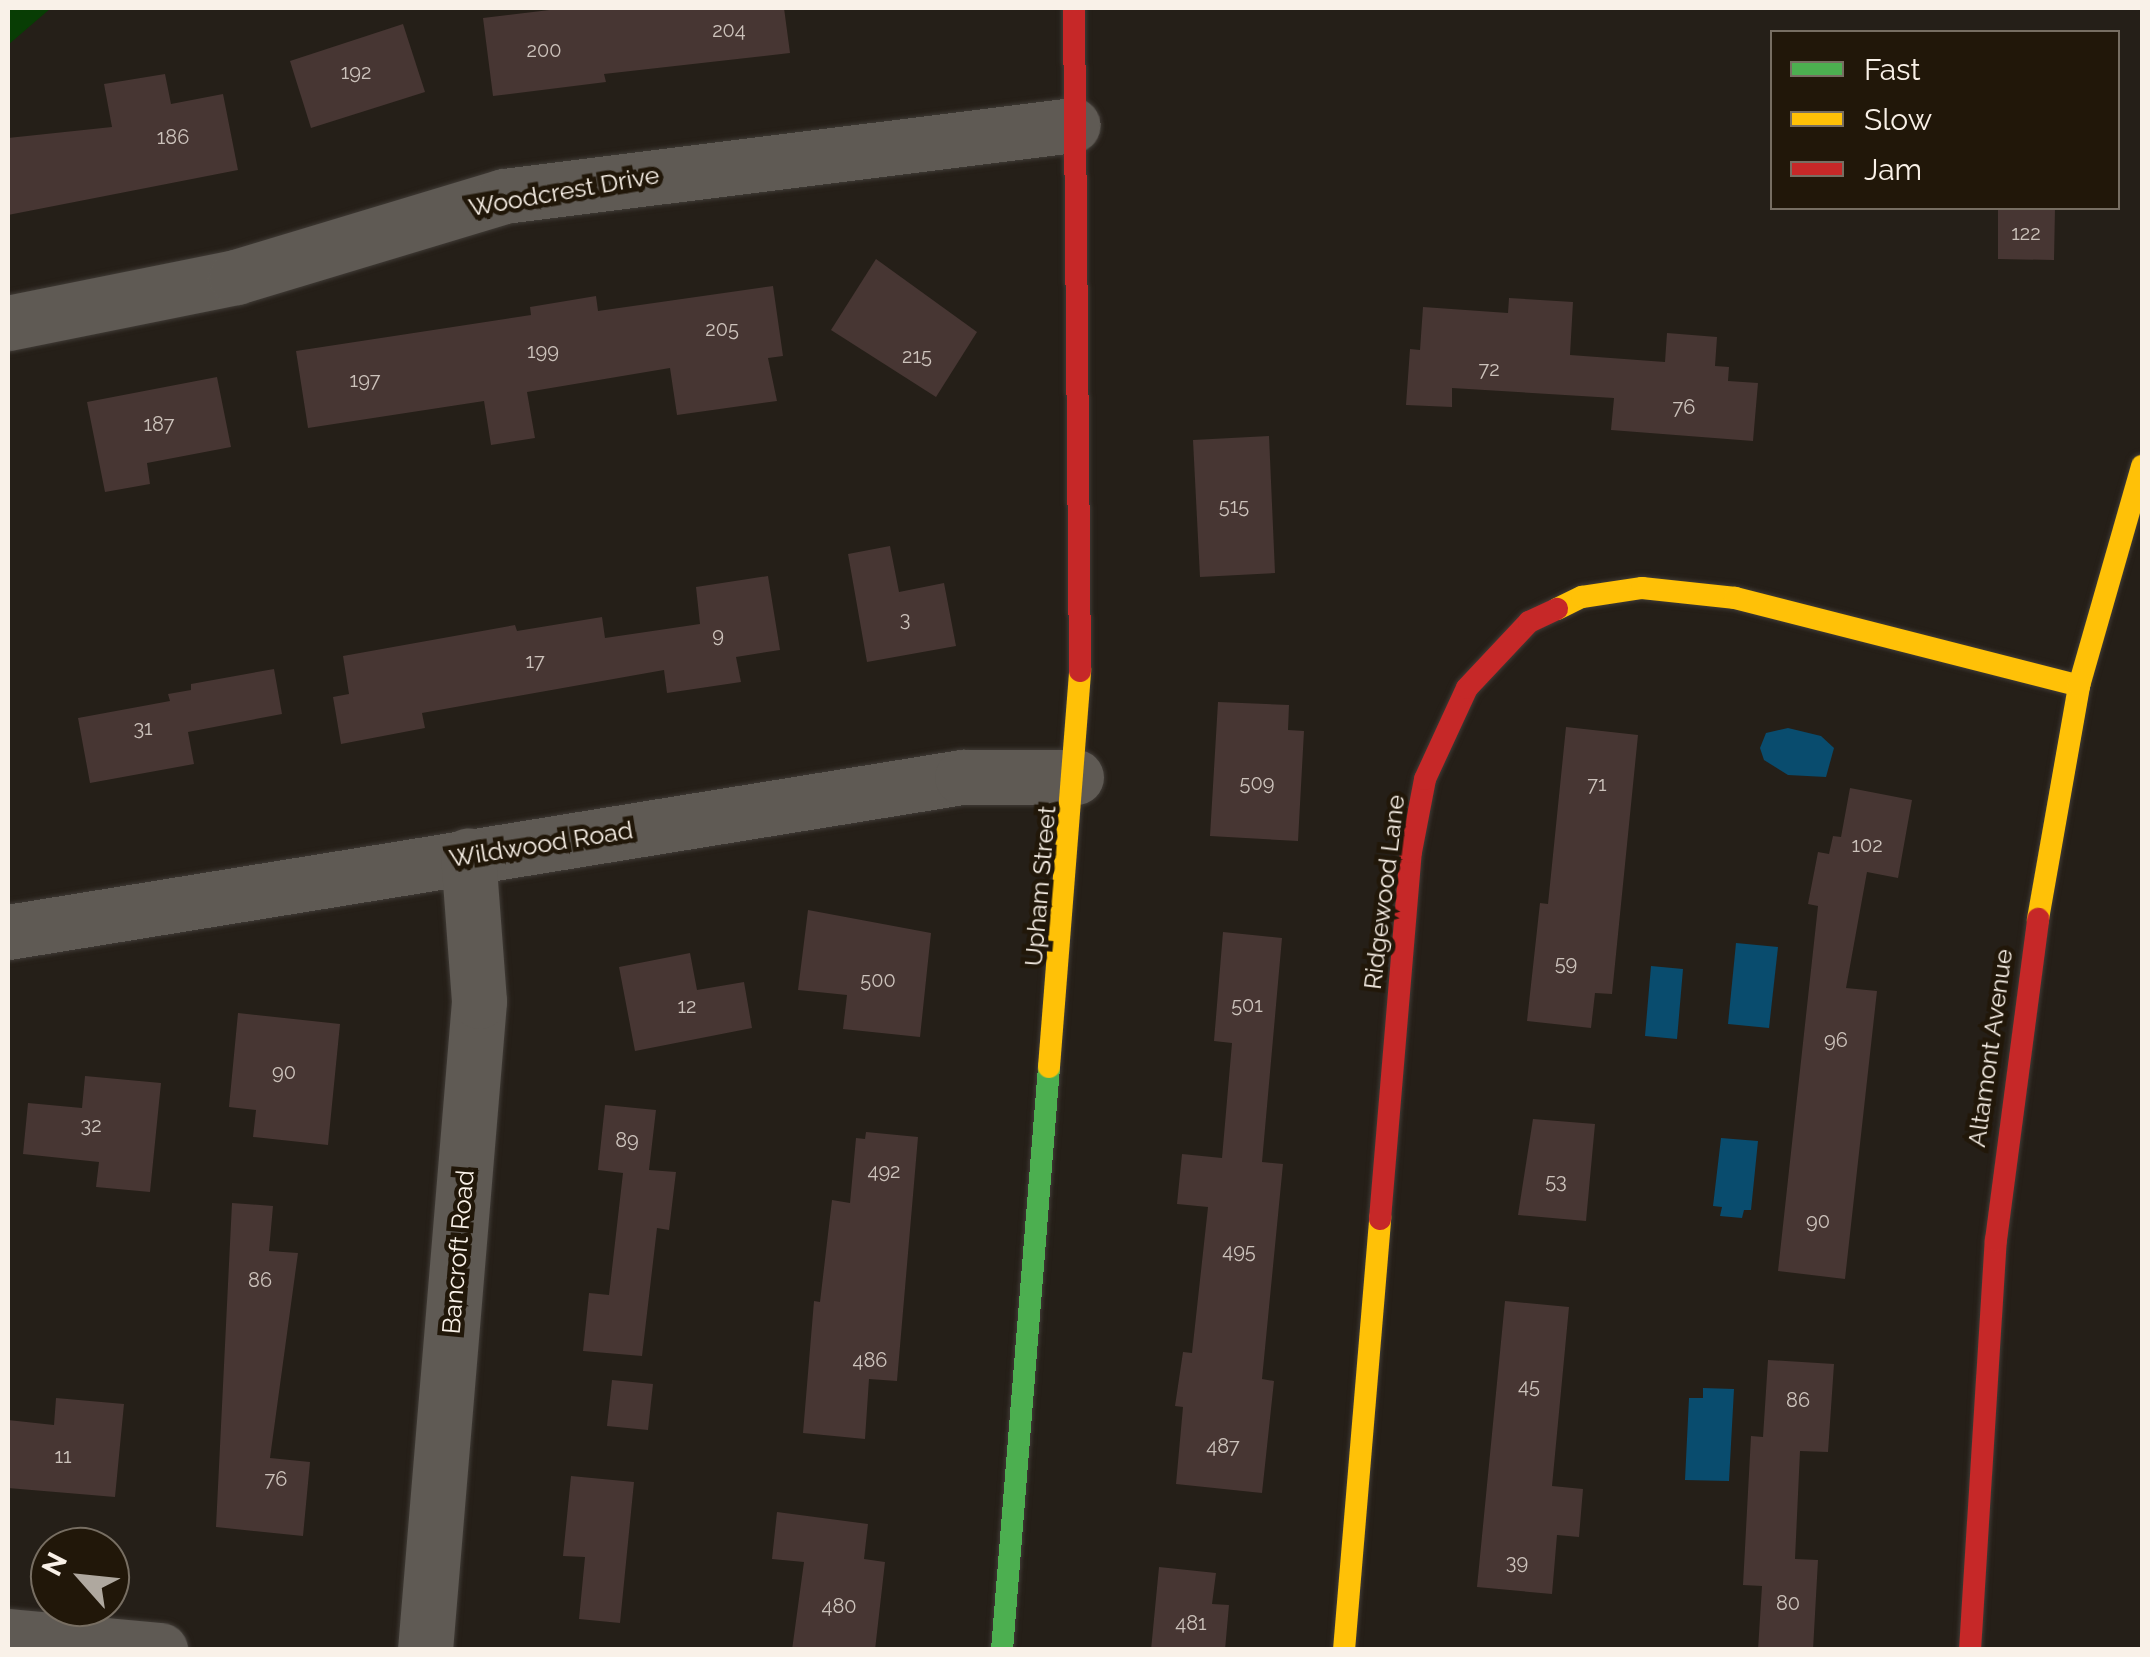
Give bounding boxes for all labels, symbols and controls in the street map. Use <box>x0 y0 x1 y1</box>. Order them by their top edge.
house number: 204 <box>712 18 746 42</box>
legend <box>1770 30 2120 210</box>
house number: 200 <box>527 38 561 62</box>
text: Fast <box>1864 52 1921 87</box>
house number: 192 <box>341 60 371 84</box>
text: Slow <box>1864 102 1932 137</box>
house number: 186 <box>157 125 189 149</box>
text: Jam <box>1864 152 1922 187</box>
street label: Woodcrest Drive <box>466 159 662 223</box>
house number: 122 <box>2011 221 2041 245</box>
house number: 205 <box>705 317 739 341</box>
house number: 199 <box>527 339 559 363</box>
house number: 215 <box>902 344 932 368</box>
house number: 72 <box>1478 357 1500 381</box>
house number: 197 <box>350 368 380 392</box>
house number: 76 <box>1673 395 1695 419</box>
house number: 187 <box>143 412 175 436</box>
house number: 515 <box>1219 494 1249 518</box>
house number: 3 <box>900 607 910 631</box>
house number: 9 <box>712 623 724 647</box>
house number: 17 <box>525 649 545 673</box>
house number: 31 <box>133 716 153 740</box>
house number: 509 <box>1240 771 1274 795</box>
house number: 71 <box>1587 772 1607 796</box>
street label: Ridgewood Lane <box>1357 793 1411 991</box>
street label: Upham Street <box>1018 804 1062 968</box>
street label: Wildwood Road <box>447 815 635 873</box>
house number: 102 <box>1851 833 1883 857</box>
street label: Altamont Avenue <box>1961 947 2019 1149</box>
house number: 59 <box>1555 951 1577 975</box>
house number: 500 <box>860 968 896 992</box>
house number: 501 <box>1231 993 1263 1017</box>
house number: 12 <box>678 994 696 1018</box>
house number: 96 <box>1824 1028 1848 1052</box>
house number: 90 <box>272 1060 296 1084</box>
house number: 32 <box>80 1113 102 1137</box>
house number: 89 <box>615 1128 639 1152</box>
house number: 492 <box>867 1159 901 1183</box>
street label: Bancroft Road <box>436 1169 480 1335</box>
house number: 53 <box>1545 1169 1567 1193</box>
house number: 90 <box>1806 1209 1830 1233</box>
house number: 495 <box>1222 1239 1256 1263</box>
house number: 86 <box>248 1268 272 1292</box>
house number: 486 <box>853 1348 887 1372</box>
house number: 45 <box>1518 1374 1540 1398</box>
house number: 86 <box>1786 1388 1810 1412</box>
house number: 487 <box>1206 1434 1240 1458</box>
house number: 11 <box>54 1444 72 1468</box>
house number: 76 <box>265 1467 287 1491</box>
north arrow <box>30 1527 130 1627</box>
text: N <box>35 1547 74 1581</box>
house number: 39 <box>1506 1550 1528 1574</box>
house number: 80 <box>1776 1591 1800 1615</box>
house number: 480 <box>821 1594 857 1618</box>
house number: 481 <box>1175 1611 1207 1635</box>

